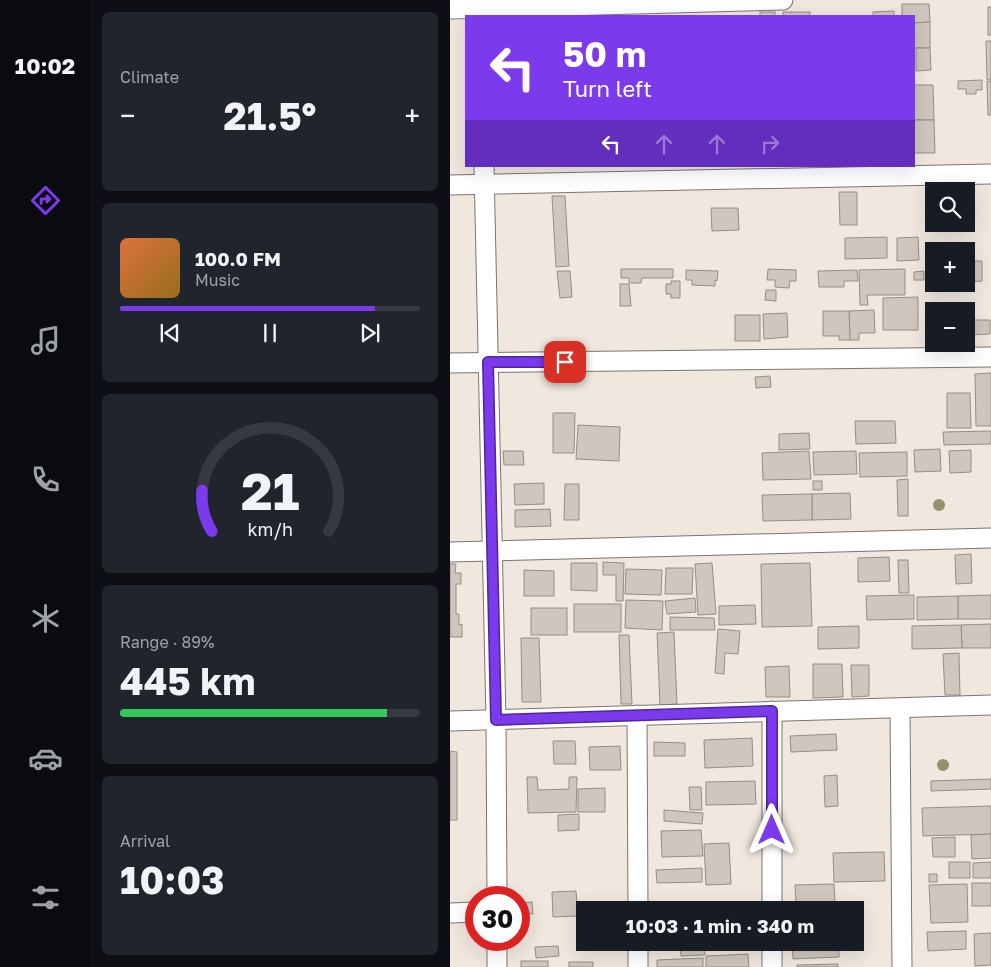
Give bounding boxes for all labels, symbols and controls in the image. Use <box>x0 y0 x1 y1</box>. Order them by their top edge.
text: 50 m <box>563 33 646 75</box>
icon: left <box>480 35 545 100</box>
text: 10:02 <box>15 52 75 79</box>
text: Climate <box>120 67 179 87</box>
text: Turn left <box>563 75 652 102</box>
text: 21.5° <box>224 93 316 138</box>
text: − <box>120 99 135 132</box>
text: + <box>405 99 420 132</box>
icon: left <box>597 130 625 158</box>
icon: ahead <box>650 130 678 158</box>
icon: ahead <box>703 130 731 158</box>
icon: right <box>756 130 784 158</box>
map controls <box>925 182 975 352</box>
button: search <box>925 182 975 232</box>
icon: directions <box>28 183 63 218</box>
button: + <box>925 242 975 292</box>
text: 100.0 FM <box>195 247 281 270</box>
text: Music <box>195 270 240 290</box>
button: − <box>925 302 975 352</box>
icon: previous <box>156 319 184 347</box>
icon: pause <box>256 319 284 347</box>
icon: next <box>356 319 384 347</box>
icon: music <box>28 323 63 358</box>
pin <box>544 341 586 383</box>
icon: arrive <box>551 348 579 376</box>
text: 21 <box>241 459 299 521</box>
icon: phone <box>28 462 63 497</box>
text: km/h <box>247 518 293 540</box>
icon: climate <box>28 601 63 636</box>
text: Range · 89% <box>120 632 214 652</box>
text: 445 km <box>120 658 255 703</box>
icon: car <box>28 741 63 776</box>
position arrow <box>745 803 797 855</box>
text: Arrival <box>120 831 170 851</box>
text: 10:03 <box>120 857 224 902</box>
icon: filters <box>28 880 63 915</box>
speed limit sign: 30 <box>465 886 530 951</box>
text: 10:03 · 1 min · 340 m <box>626 914 814 937</box>

